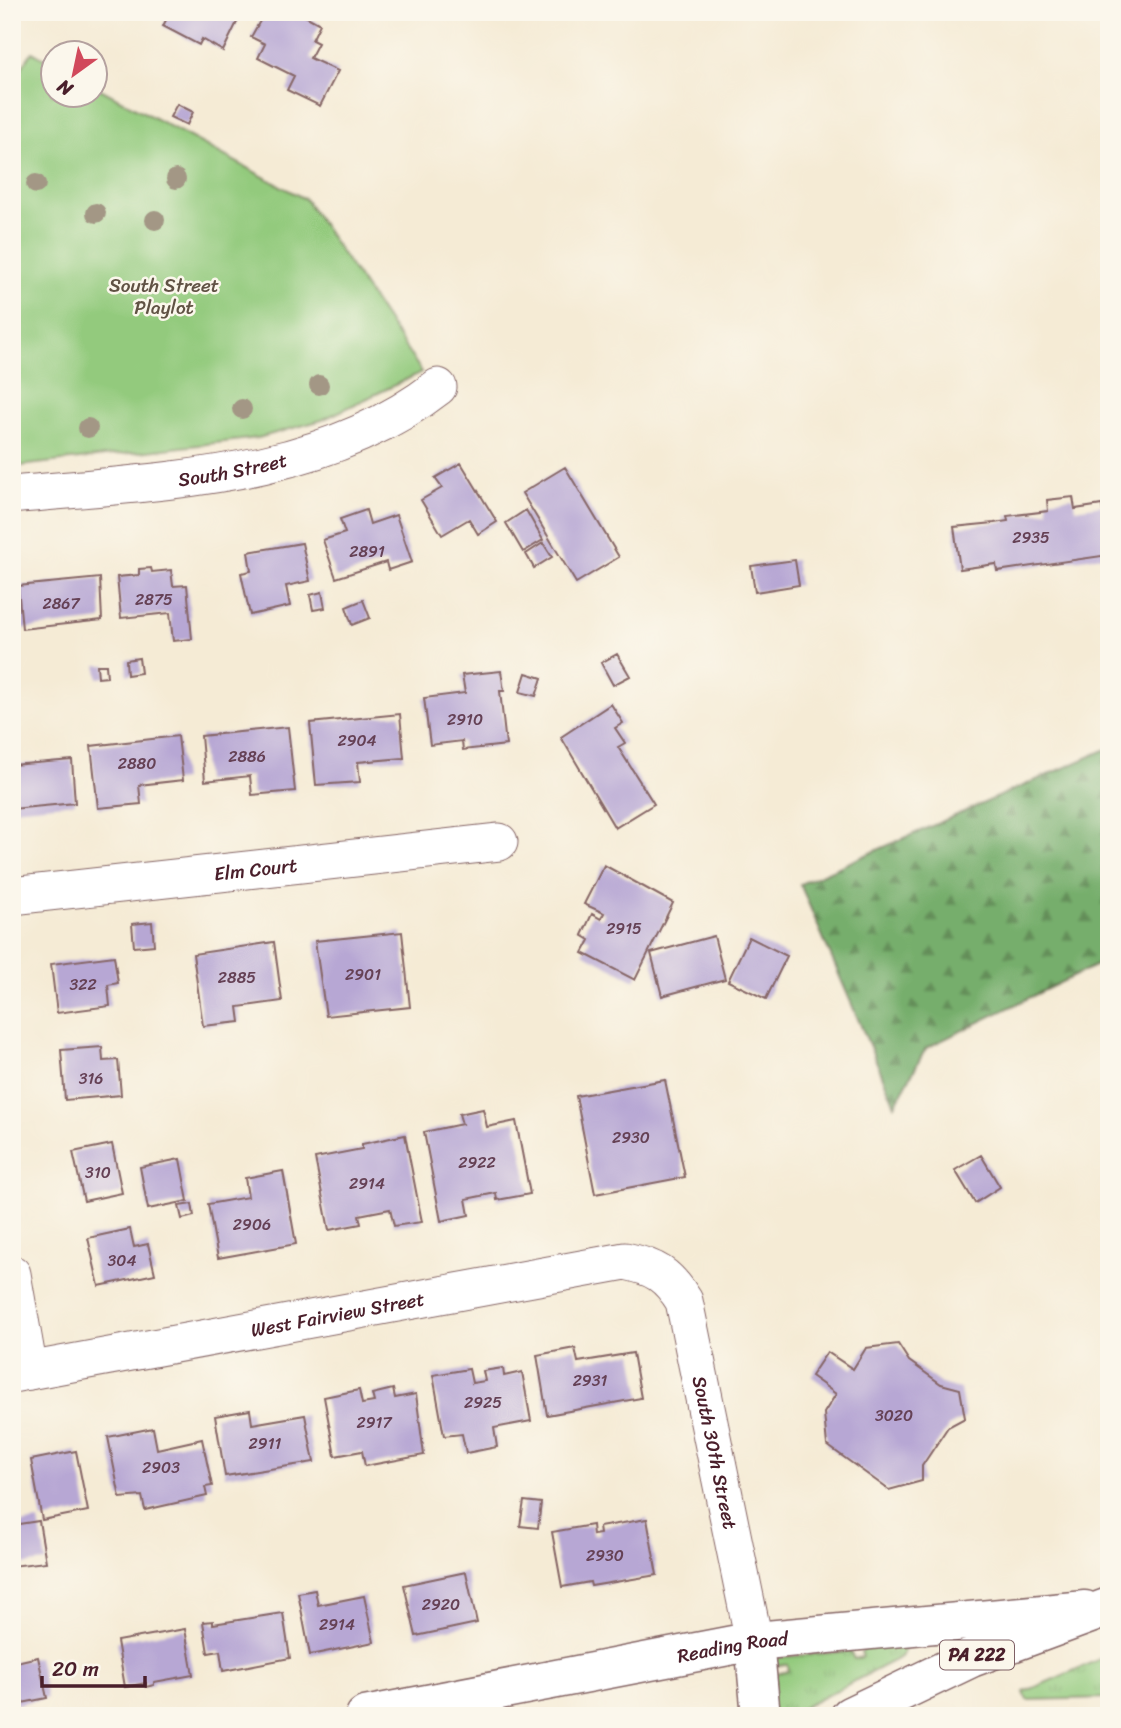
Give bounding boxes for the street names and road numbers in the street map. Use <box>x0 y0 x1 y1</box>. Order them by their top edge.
street label: South Street <box>176 443 291 496</box>
street label: Elm Court <box>212 848 299 890</box>
street label: West Fairview Street <box>248 1282 427 1346</box>
street label: South 30th Street <box>683 1373 747 1532</box>
street label: Reading Road <box>674 1621 791 1672</box>
road number: PA 222 <box>940 1640 1014 1670</box>

